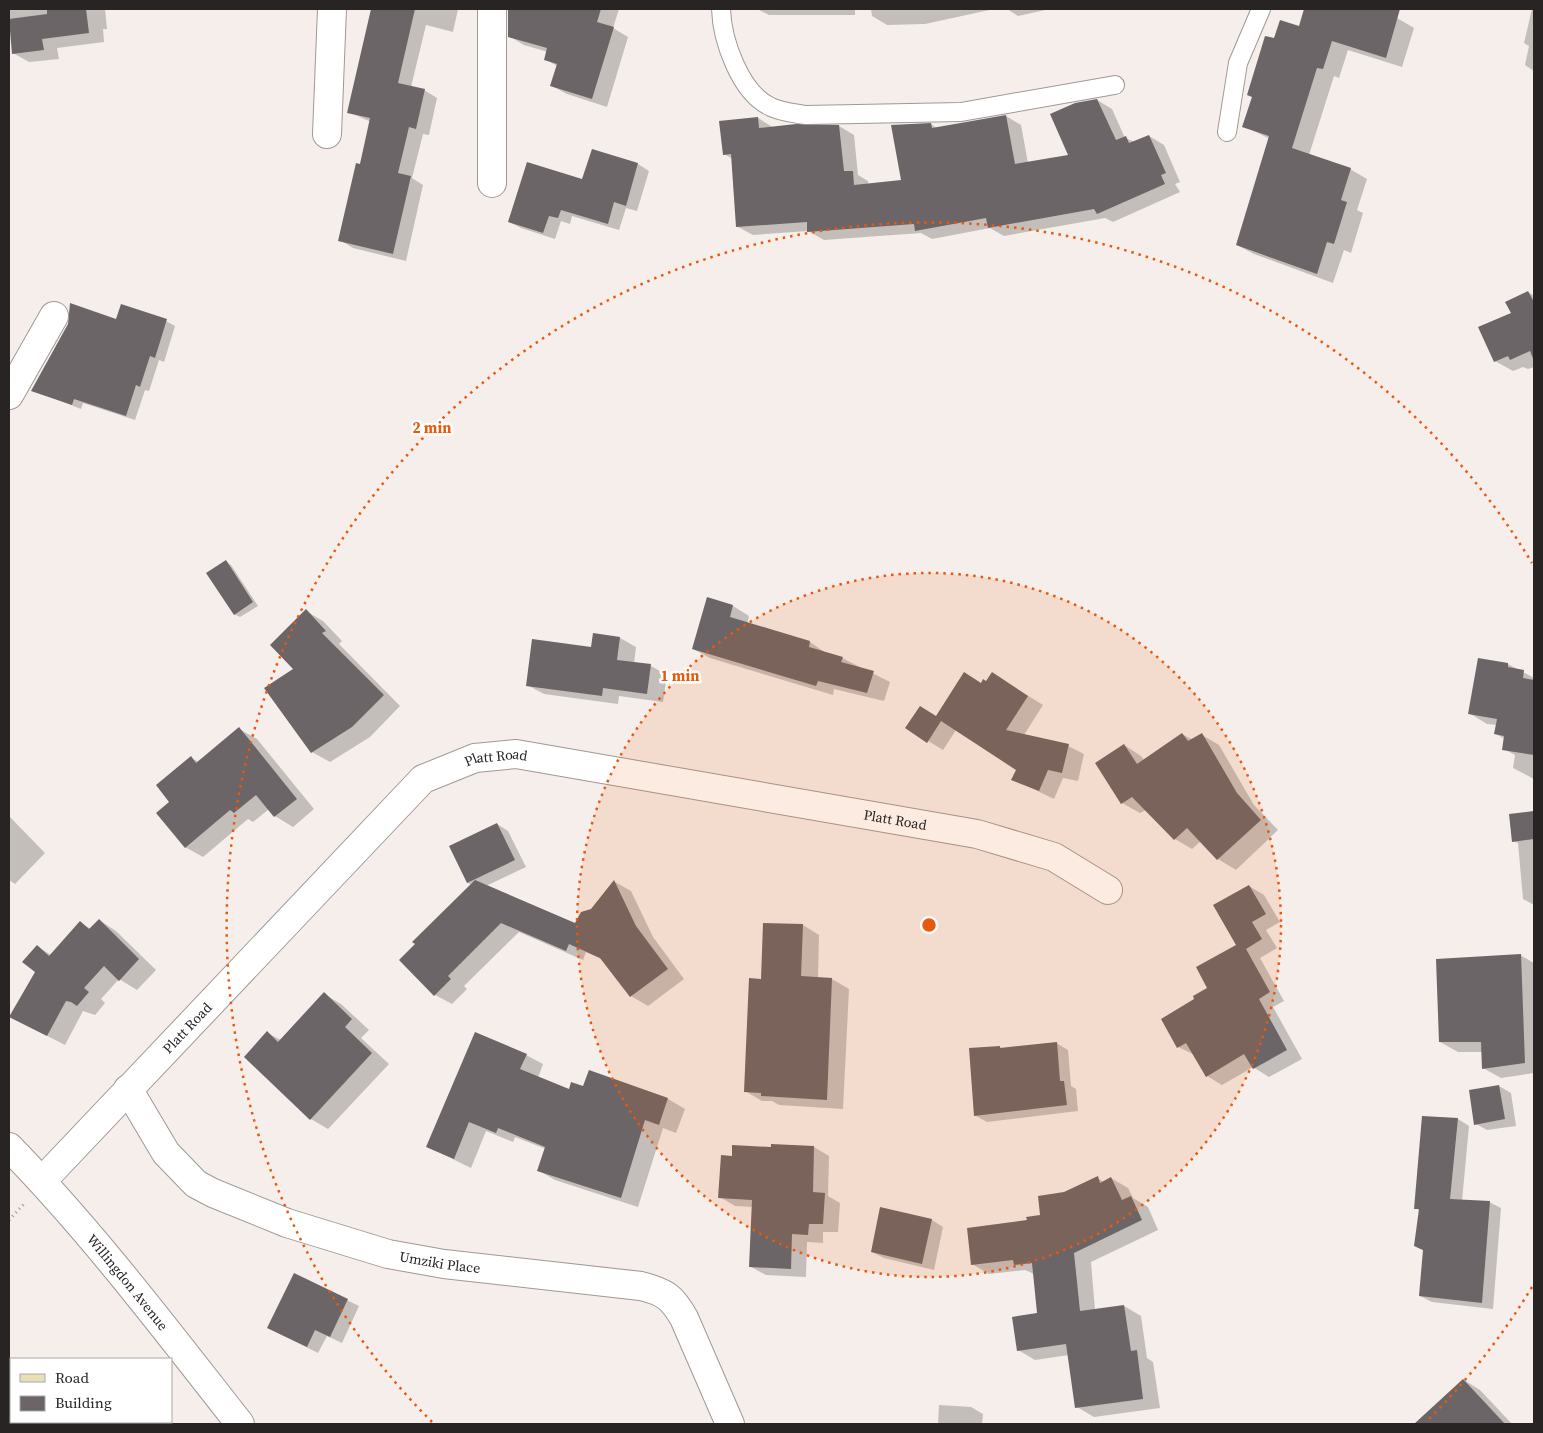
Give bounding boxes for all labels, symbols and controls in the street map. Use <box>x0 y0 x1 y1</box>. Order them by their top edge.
text: 2 min <box>413 417 451 438</box>
text: 1 min <box>661 665 699 686</box>
street label: Platt Road <box>461 744 529 771</box>
street label: Platt Road <box>862 805 928 835</box>
centre of rings <box>920 916 938 934</box>
street label: Platt Road <box>158 998 216 1058</box>
street label: Willingdon Avenue <box>82 1230 173 1335</box>
street label: Umziki Place <box>398 1246 481 1278</box>
legend <box>10 1358 172 1423</box>
text: Road <box>55 1367 89 1388</box>
text: Building <box>55 1392 112 1413</box>

